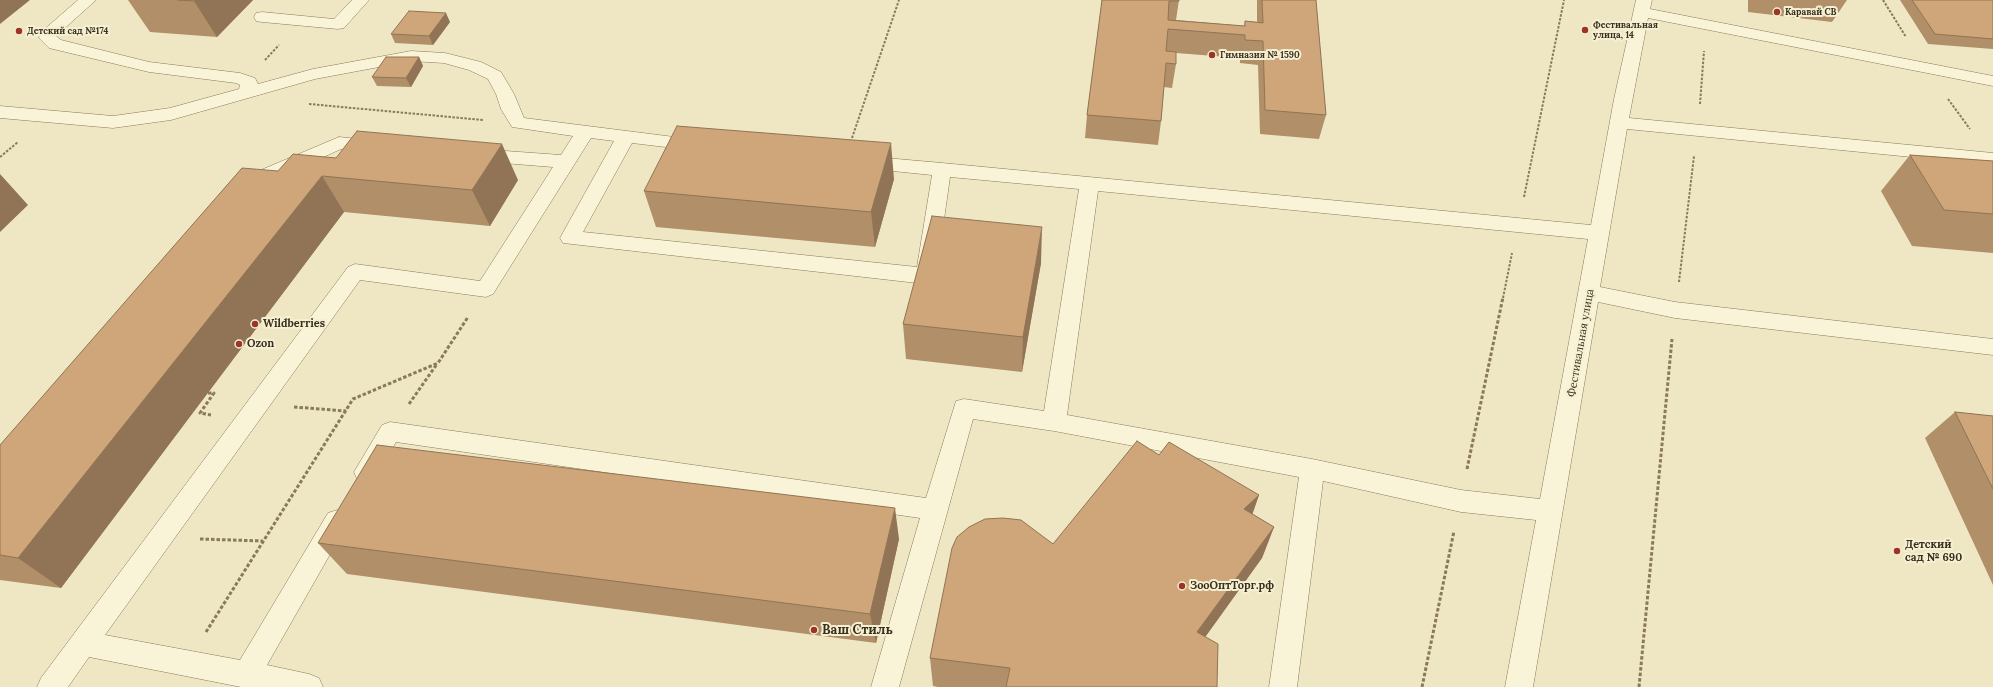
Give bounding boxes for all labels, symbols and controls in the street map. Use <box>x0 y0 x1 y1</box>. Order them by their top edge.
marker: Каравай СВ <box>1772 7 1782 17</box>
place label: Каравай СВ <box>1785 7 1837 17</box>
place label: Фестивальная улица, 14 <box>1593 20 1658 41</box>
marker: Фестивальная улица, 14 <box>1580 25 1590 35</box>
marker: Детский сад №174 <box>14 26 24 36</box>
place label: Детский сад №174 <box>27 26 108 36</box>
marker: Гимназия № 1590 <box>1207 50 1217 60</box>
place label: Гимназия № 1590 <box>1220 50 1300 60</box>
street label: Фестивальная улица <box>1565 288 1597 398</box>
place label: Wildberries <box>263 317 325 331</box>
marker: Wildberries <box>250 319 260 329</box>
place label: Ozon <box>247 337 274 351</box>
marker: Ozon <box>234 339 244 349</box>
place label: Детский сад № 690 <box>1905 538 1962 564</box>
marker: Детский сад № 690 <box>1892 546 1902 556</box>
place label: ЗооОптТорг.рф <box>1190 579 1274 593</box>
marker: ЗооОптТорг.рф <box>1177 581 1187 591</box>
place label: Ваш Стиль <box>822 622 893 638</box>
marker: Ваш Стиль <box>809 625 819 635</box>

